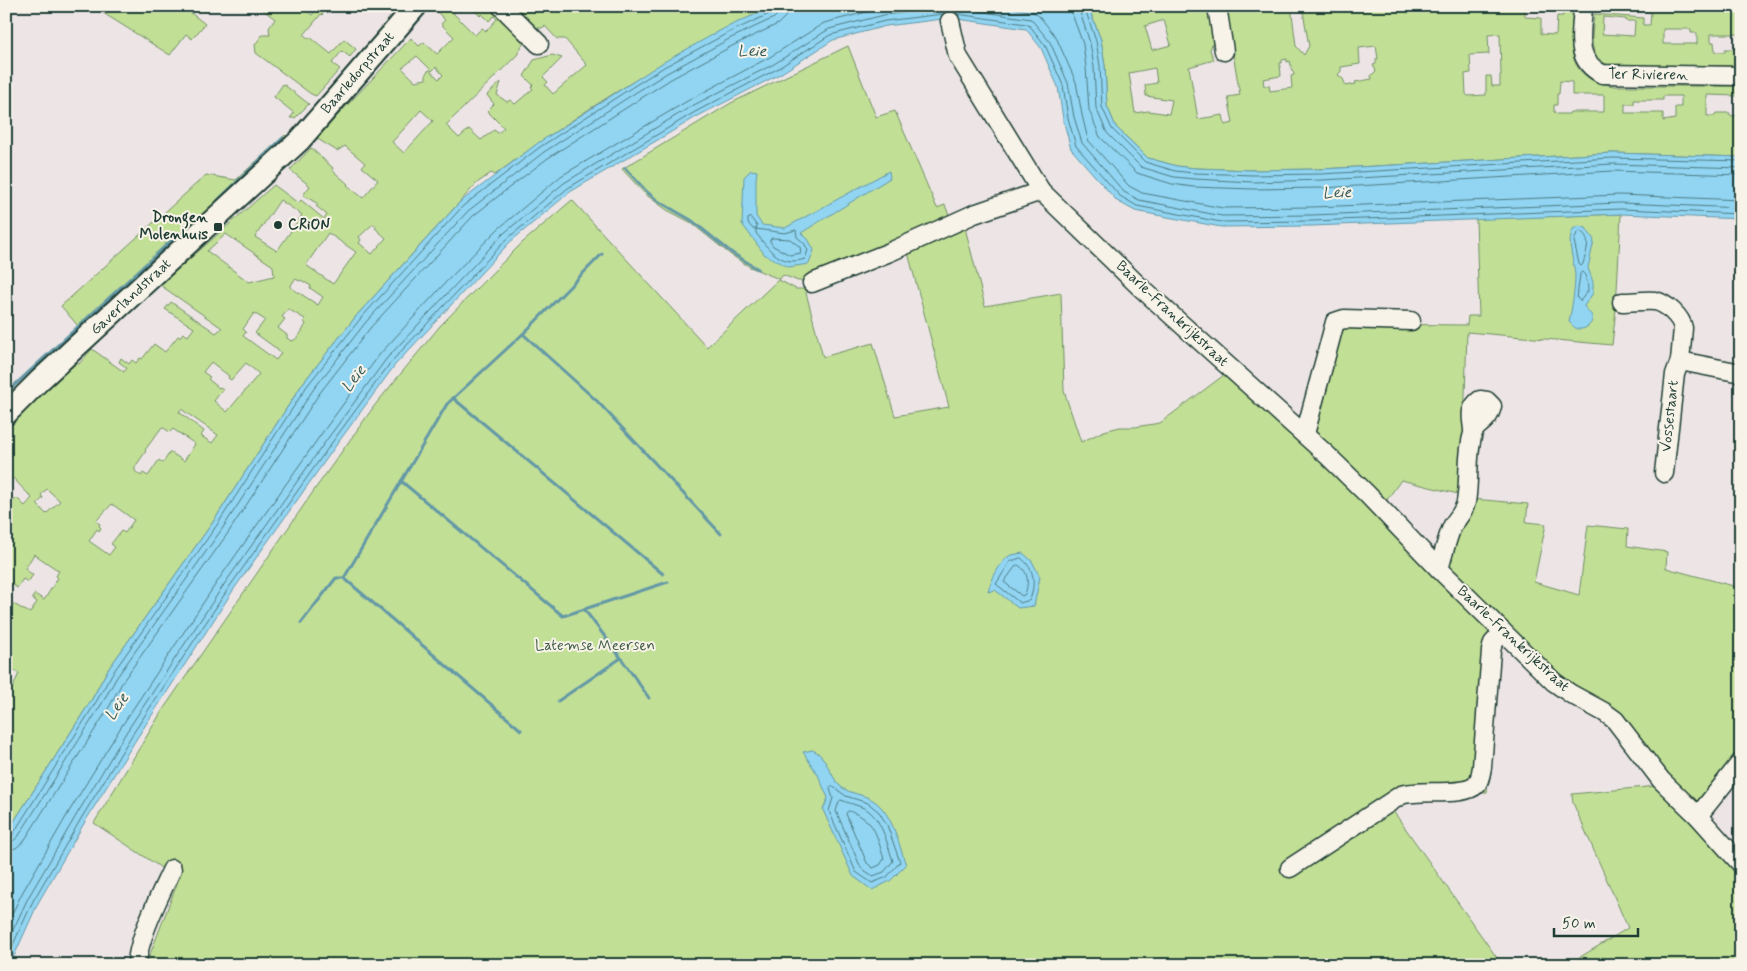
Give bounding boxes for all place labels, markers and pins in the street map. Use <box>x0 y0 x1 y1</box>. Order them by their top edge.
place label: Drongen Molenhuis <box>140 208 208 245</box>
place label: CRiON <box>288 215 330 235</box>
marker: CRiON <box>272 219 284 231</box>
marker: Drongen Molenhuis <box>212 221 224 233</box>

